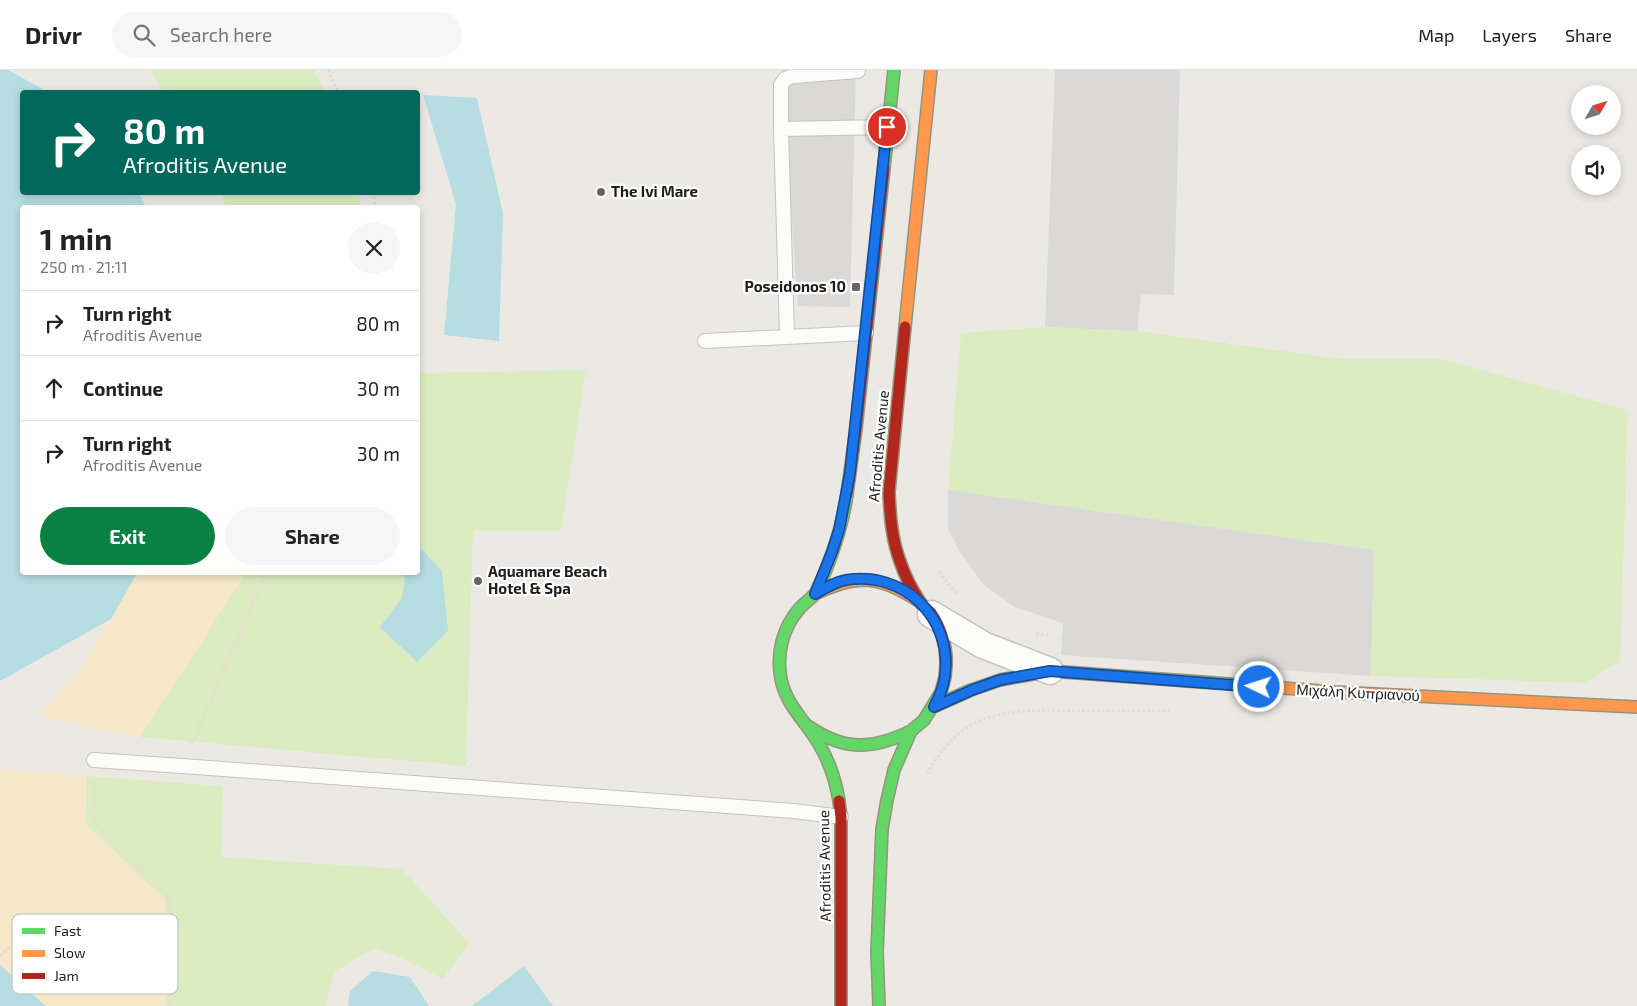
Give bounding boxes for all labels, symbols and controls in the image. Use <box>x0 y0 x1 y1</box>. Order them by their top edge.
search box <box>112 12 462 57</box>
text: Drivr <box>25 20 82 49</box>
icon: search <box>130 21 158 49</box>
text: Search here <box>170 23 272 46</box>
text: Map <box>1418 24 1454 46</box>
text: Layers <box>1482 24 1537 46</box>
text: Share <box>1565 24 1612 46</box>
north arrow <box>1571 85 1621 135</box>
map controls <box>1571 85 1621 195</box>
pin <box>866 106 908 148</box>
text: 80 m <box>123 109 205 151</box>
icon: right <box>40 110 105 175</box>
icon: arrive <box>873 113 901 141</box>
button: sound <box>1571 145 1621 195</box>
text: Afroditis Avenue <box>123 151 287 177</box>
place label: The Ivi Mare <box>611 182 698 200</box>
marker: The Ivi Mare <box>595 186 607 198</box>
text: 1 min <box>40 220 112 256</box>
button: close <box>348 222 400 274</box>
text: 250 m · 21:11 <box>40 257 128 276</box>
place label: Poseidonos 10 <box>745 277 846 295</box>
marker: Poseidonos 10 <box>850 281 862 293</box>
text: Turn right <box>83 302 171 325</box>
icon: right <box>40 309 68 337</box>
text: 80 m <box>356 312 400 335</box>
text: Afroditis Avenue <box>83 325 202 344</box>
icon: ahead <box>40 374 68 402</box>
text: Continue <box>83 377 163 400</box>
text: 30 m <box>357 377 400 400</box>
street label: Afroditis Avenue <box>864 389 892 502</box>
text: Turn right <box>83 432 171 455</box>
icon: right <box>40 439 68 467</box>
text: 30 m <box>357 442 400 465</box>
text: Afroditis Avenue <box>83 455 202 474</box>
button: Exit <box>40 507 215 565</box>
button: Share <box>225 507 400 565</box>
place label: Aquamare Beach Hotel & Spa <box>488 562 607 597</box>
marker: Aquamare Beach Hotel & Spa <box>472 575 484 587</box>
position arrow <box>1232 660 1284 712</box>
street label: Μιχάλη Κυπριανού <box>1296 680 1420 704</box>
street label: Afroditis Avenue <box>814 810 834 922</box>
legend <box>12 914 178 994</box>
text: Fast <box>54 922 81 939</box>
text: Slow <box>54 944 86 961</box>
text: Jam <box>54 967 79 984</box>

